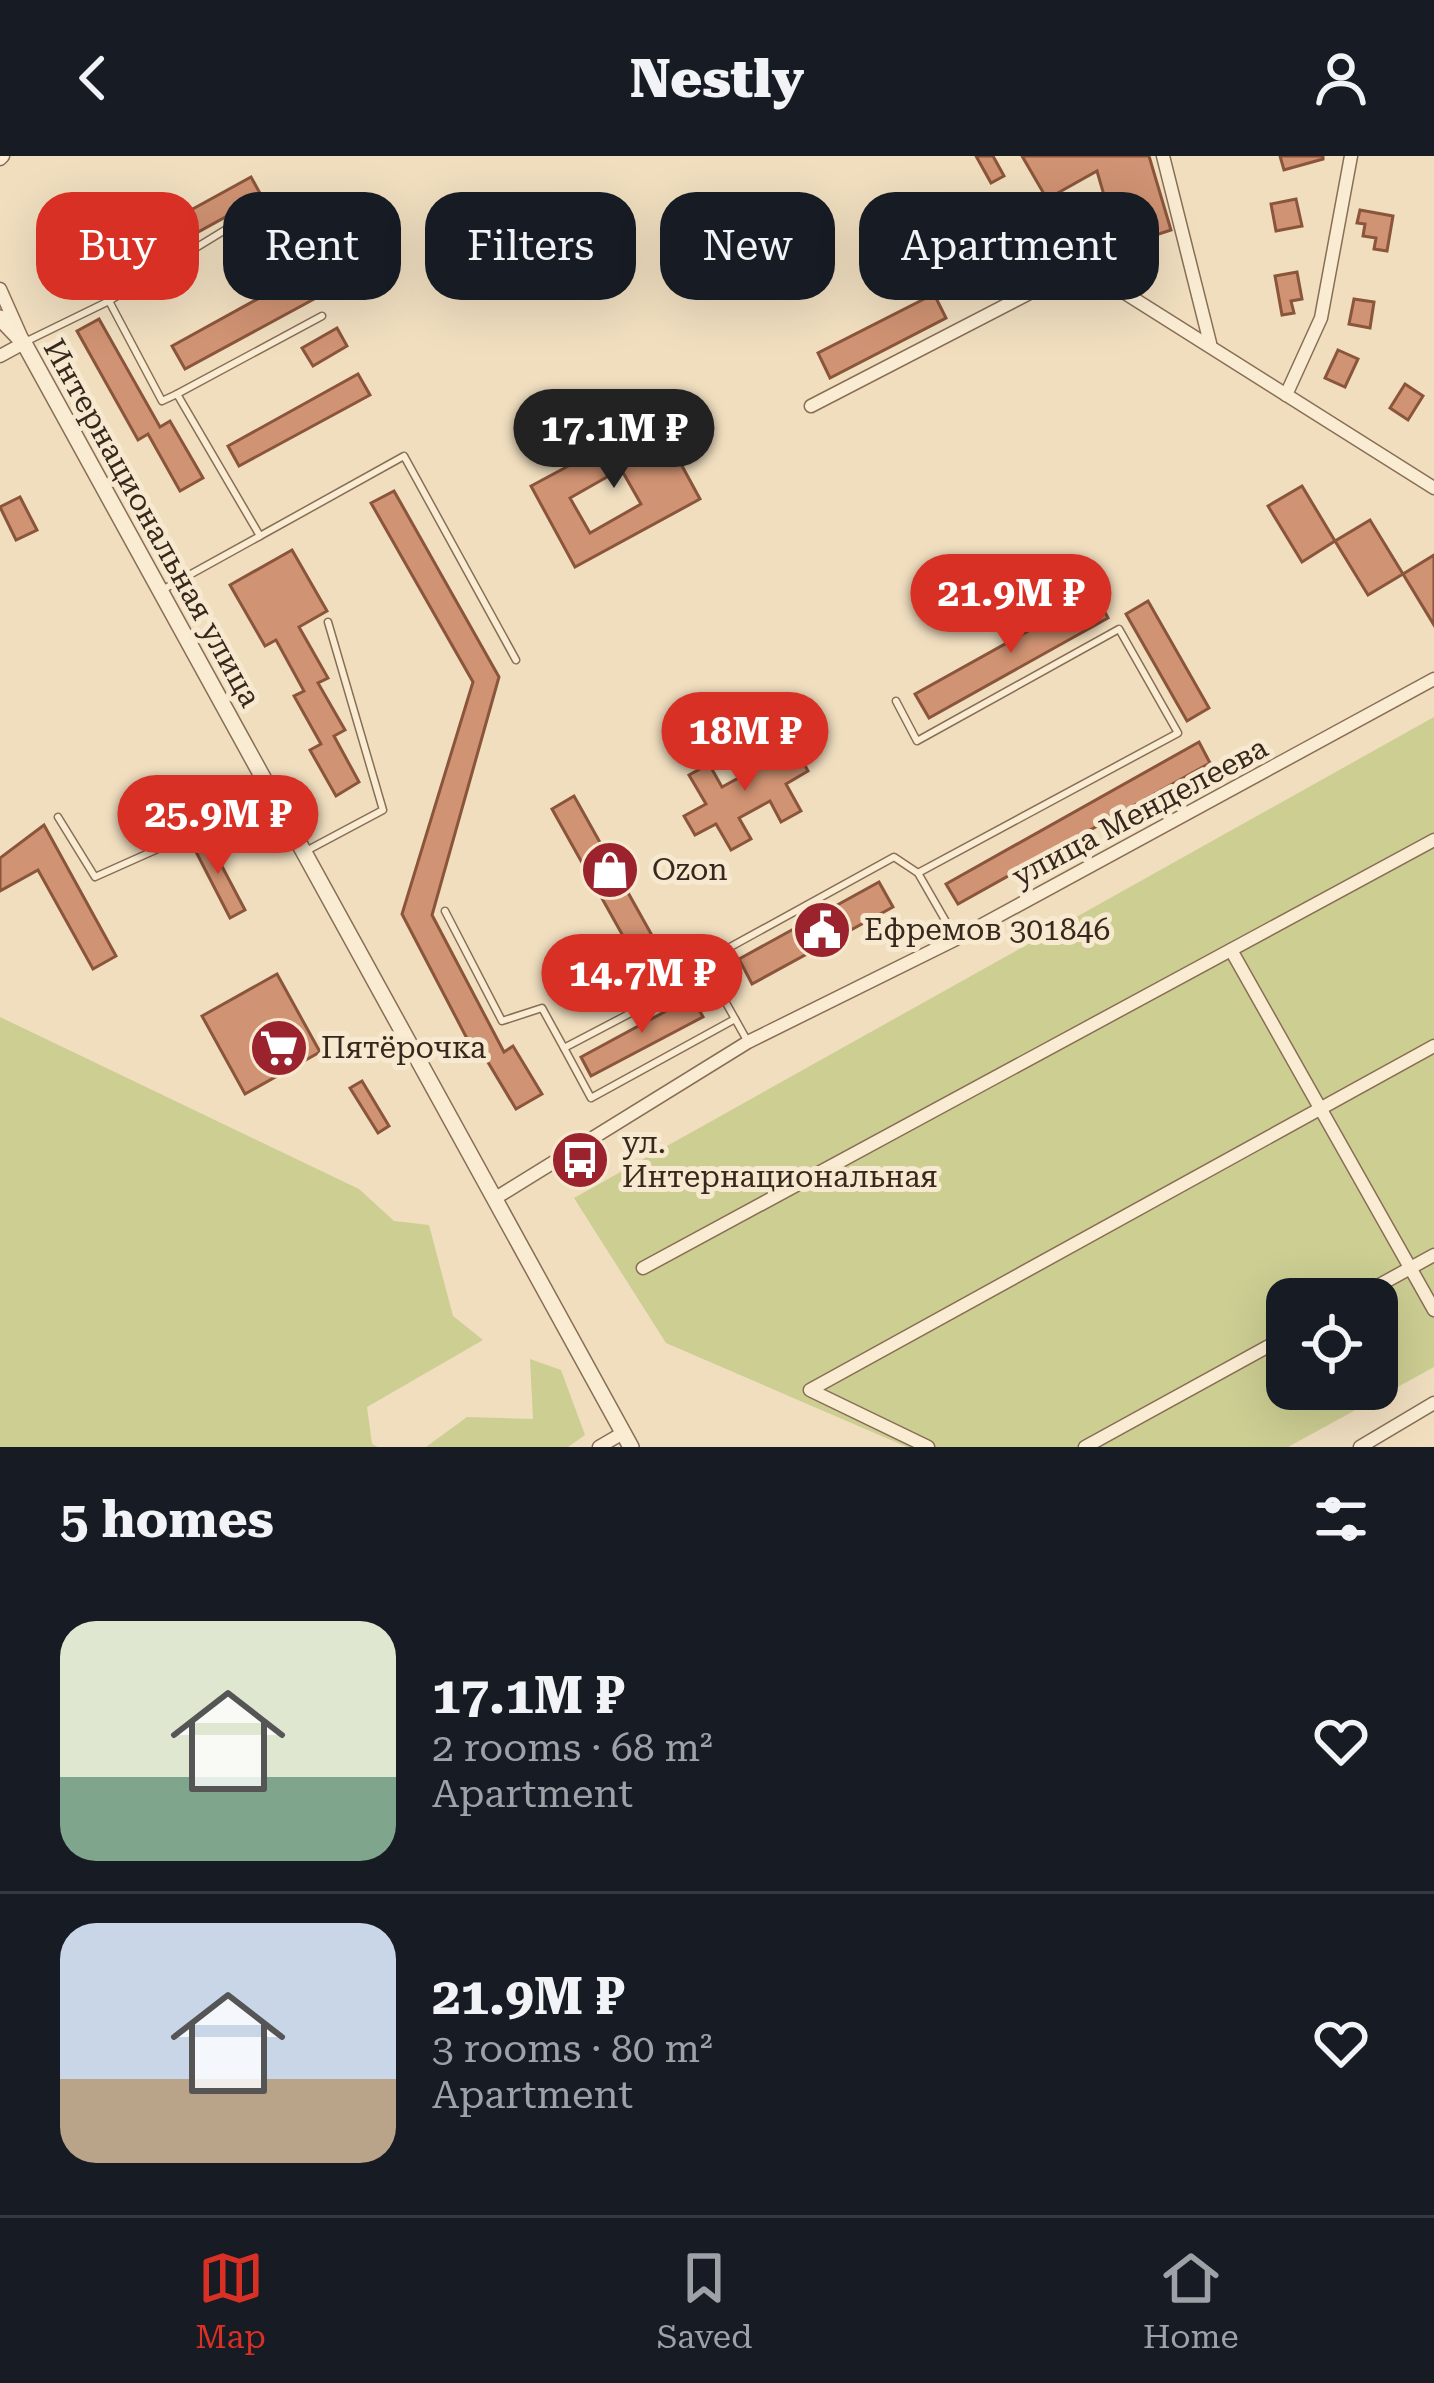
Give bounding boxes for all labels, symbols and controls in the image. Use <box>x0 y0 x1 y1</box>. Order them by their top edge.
icon: back <box>60 45 126 111</box>
icon: person <box>1308 45 1374 111</box>
text: Nestly <box>630 47 804 110</box>
chip: Buy <box>36 192 199 300</box>
chip: Rent <box>223 192 401 300</box>
chip: Filters <box>425 192 636 300</box>
chip: New <box>660 192 835 300</box>
chip: Apartment <box>859 192 1159 300</box>
street label: Интернациональная улица <box>37 333 268 713</box>
pin: 17.1M ₽ <box>503 389 725 491</box>
text: 17.1M ₽ <box>540 405 688 451</box>
pin: 21.9M ₽ <box>900 554 1122 656</box>
text: 21.9M ₽ <box>937 570 1085 616</box>
pin: 18M ₽ <box>661 692 829 794</box>
text: 18M ₽ <box>688 708 802 754</box>
street label: улица Менделеева <box>1006 729 1273 894</box>
pin: 25.9M ₽ <box>107 775 329 877</box>
text: 25.9M ₽ <box>144 791 292 837</box>
shop icon: Ozon <box>579 839 641 901</box>
place label: Ozon <box>652 852 728 887</box>
public building icon: Ефремов 301846 <box>791 899 853 961</box>
place label: Ефремов 301846 <box>864 912 1110 947</box>
pin: 14.7M ₽ <box>531 934 753 1036</box>
text: 14.7M ₽ <box>568 950 716 996</box>
supermarket icon: Пятёрочка <box>248 1017 310 1079</box>
place label: Пятёрочка <box>321 1030 486 1065</box>
place label: ул. Интернациональная <box>622 1125 938 1194</box>
bus stop icon: ул. Интернациональная <box>549 1129 611 1191</box>
map controls <box>1266 1278 1398 1410</box>
button: locate <box>1266 1278 1398 1410</box>
icon: filters <box>1308 1486 1374 1552</box>
text: 5 homes <box>60 1490 274 1549</box>
text: 17.1M ₽ <box>432 1666 624 1725</box>
icon: home <box>156 1669 300 1813</box>
icon: heart <box>1308 1708 1374 1774</box>
text: 2 rooms · 68 m² <box>432 1725 713 1771</box>
text: Apartment <box>432 1771 633 1817</box>
text: 21.9M ₽ <box>432 1967 624 2026</box>
icon: home <box>156 1971 300 2115</box>
icon: heart <box>1308 2010 1374 2076</box>
text: 3 rooms · 80 m² <box>432 2026 713 2072</box>
text: Apartment <box>432 2072 633 2118</box>
tab: Map <box>195 2245 266 2356</box>
tab: Saved <box>657 2245 752 2356</box>
tab: Home <box>1143 2245 1239 2356</box>

